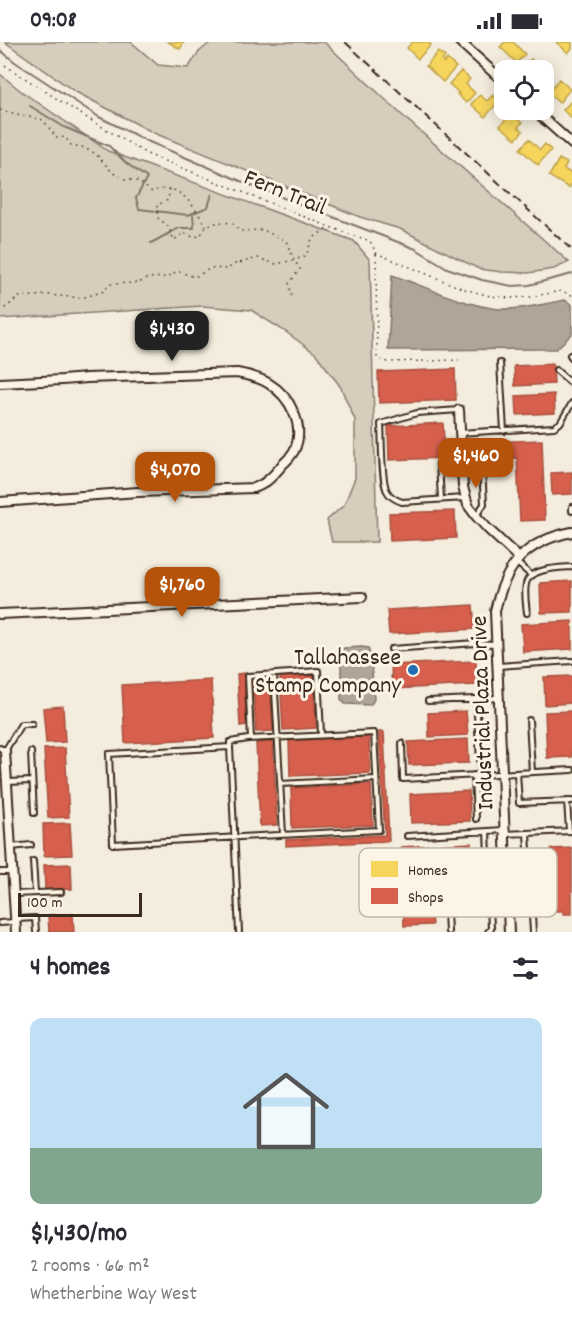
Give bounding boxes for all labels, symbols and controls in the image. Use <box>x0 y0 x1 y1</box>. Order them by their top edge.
text: 09:08 <box>30 6 77 37</box>
map controls <box>494 60 554 120</box>
button: locate <box>494 60 554 120</box>
street label: Fern Trail <box>238 162 332 226</box>
pin: $1,430 <box>123 311 221 362</box>
text: $1,430 <box>149 316 195 344</box>
pin: $1,460 <box>427 438 525 489</box>
text: $1,460 <box>452 443 500 471</box>
pin: $4,070 <box>126 452 224 503</box>
text: $4,070 <box>149 457 201 485</box>
pin: $1,760 <box>133 567 231 618</box>
text: $1,760 <box>159 572 205 600</box>
street label: Industrial Plaza Drive <box>464 615 504 811</box>
place label: Tallahassee Stamp Company <box>255 642 402 704</box>
marker: Tallahassee Stamp Company <box>406 663 420 677</box>
legend <box>359 848 557 917</box>
text: Homes <box>408 860 448 883</box>
text: Shops <box>408 887 444 910</box>
scale bar <box>18 890 142 918</box>
text: 100 m <box>27 892 63 915</box>
text: 4 homes <box>30 950 110 987</box>
icon: filters <box>509 952 542 985</box>
icon: home <box>232 1057 340 1165</box>
text: $1,430/mo <box>30 1216 127 1253</box>
text: 2 rooms · 66 m² <box>30 1253 150 1281</box>
text: Whetherbine Way West <box>30 1281 197 1309</box>

